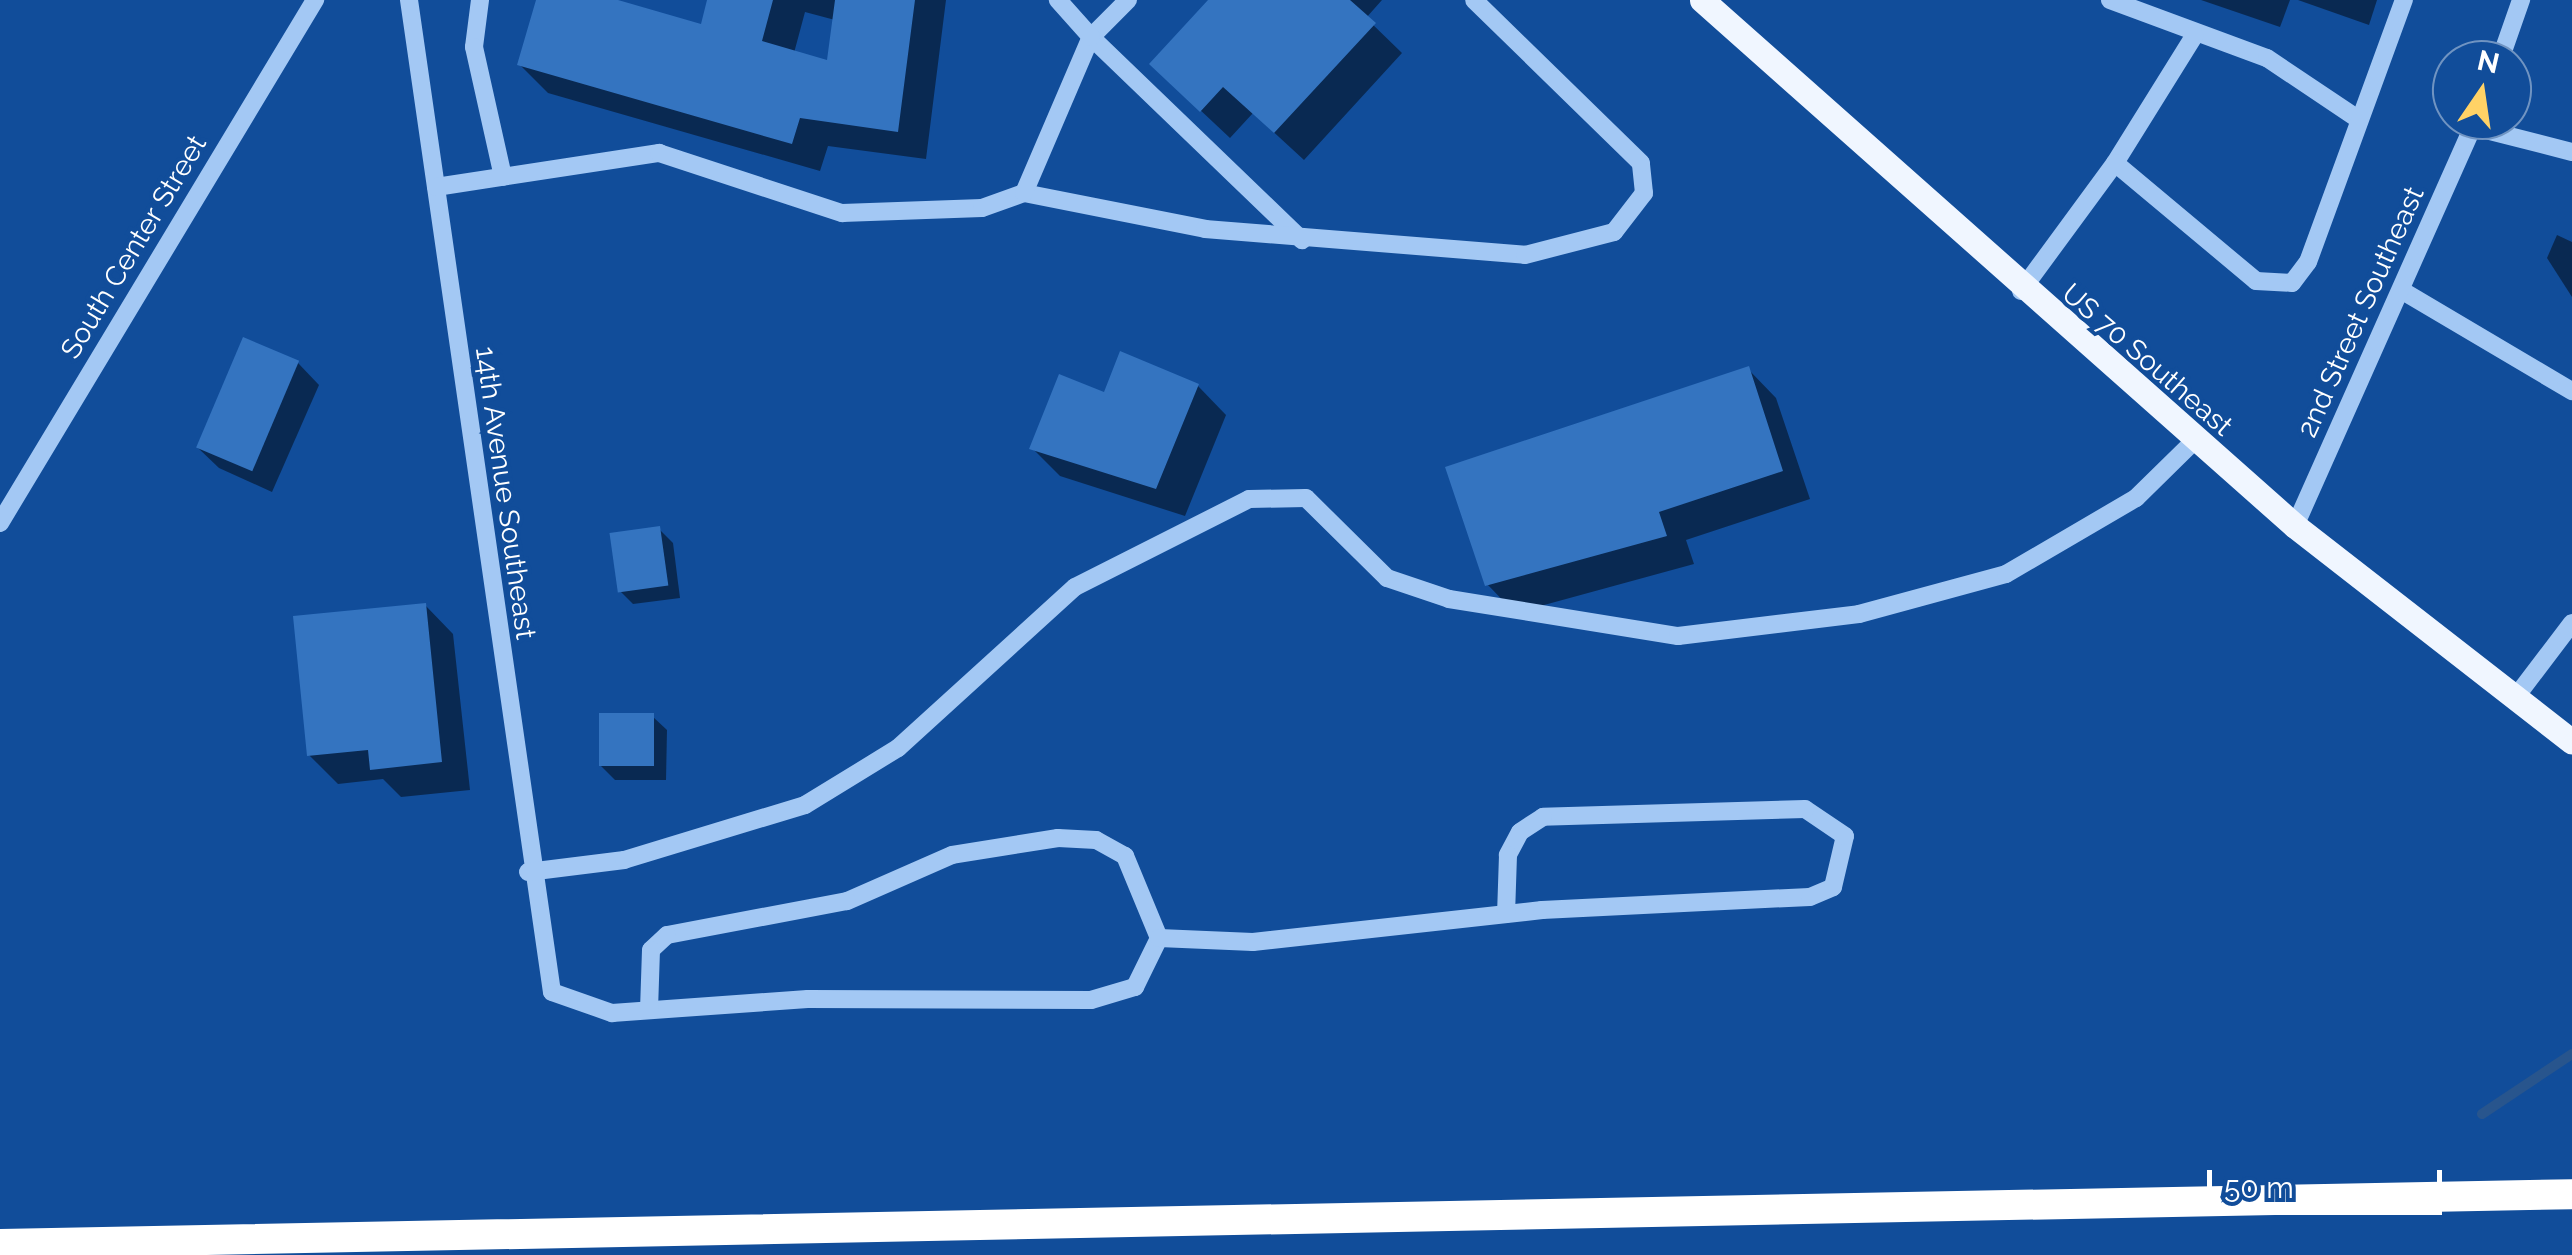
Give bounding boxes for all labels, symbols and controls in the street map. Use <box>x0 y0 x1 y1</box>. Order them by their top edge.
north arrow <box>2432 40 2532 140</box>
text: N <box>2474 44 2503 81</box>
street label: South Center Street <box>54 129 214 365</box>
street label: 2nd Street Southeast <box>2291 181 2431 443</box>
street label: US 70 Southeast <box>2055 277 2239 443</box>
street label: 14th Avenue Southeast <box>468 344 542 642</box>
scale bar <box>2212 1150 2447 1212</box>
text: 50 m <box>2224 1170 2294 1205</box>

